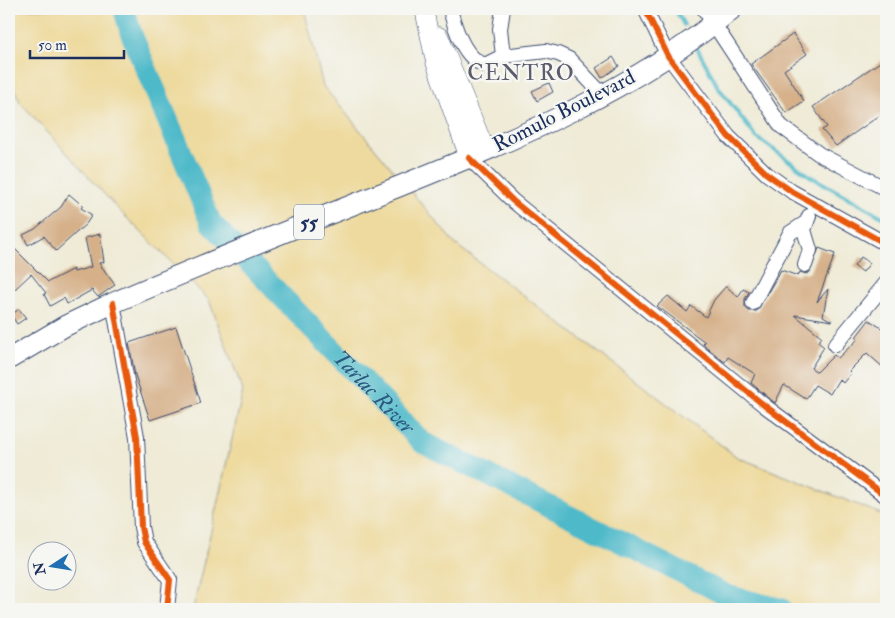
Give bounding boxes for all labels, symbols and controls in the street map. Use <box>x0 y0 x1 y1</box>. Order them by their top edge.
scale bar <box>30 28 124 60</box>
text: 50 m <box>38 36 67 55</box>
district label: CENTRO <box>467 59 575 87</box>
street label: Romulo Boulevard <box>488 63 640 158</box>
road number: 55 <box>294 204 324 240</box>
water label: Tarlac River <box>327 344 422 441</box>
north arrow <box>28 540 78 590</box>
text: N <box>30 560 50 577</box>

